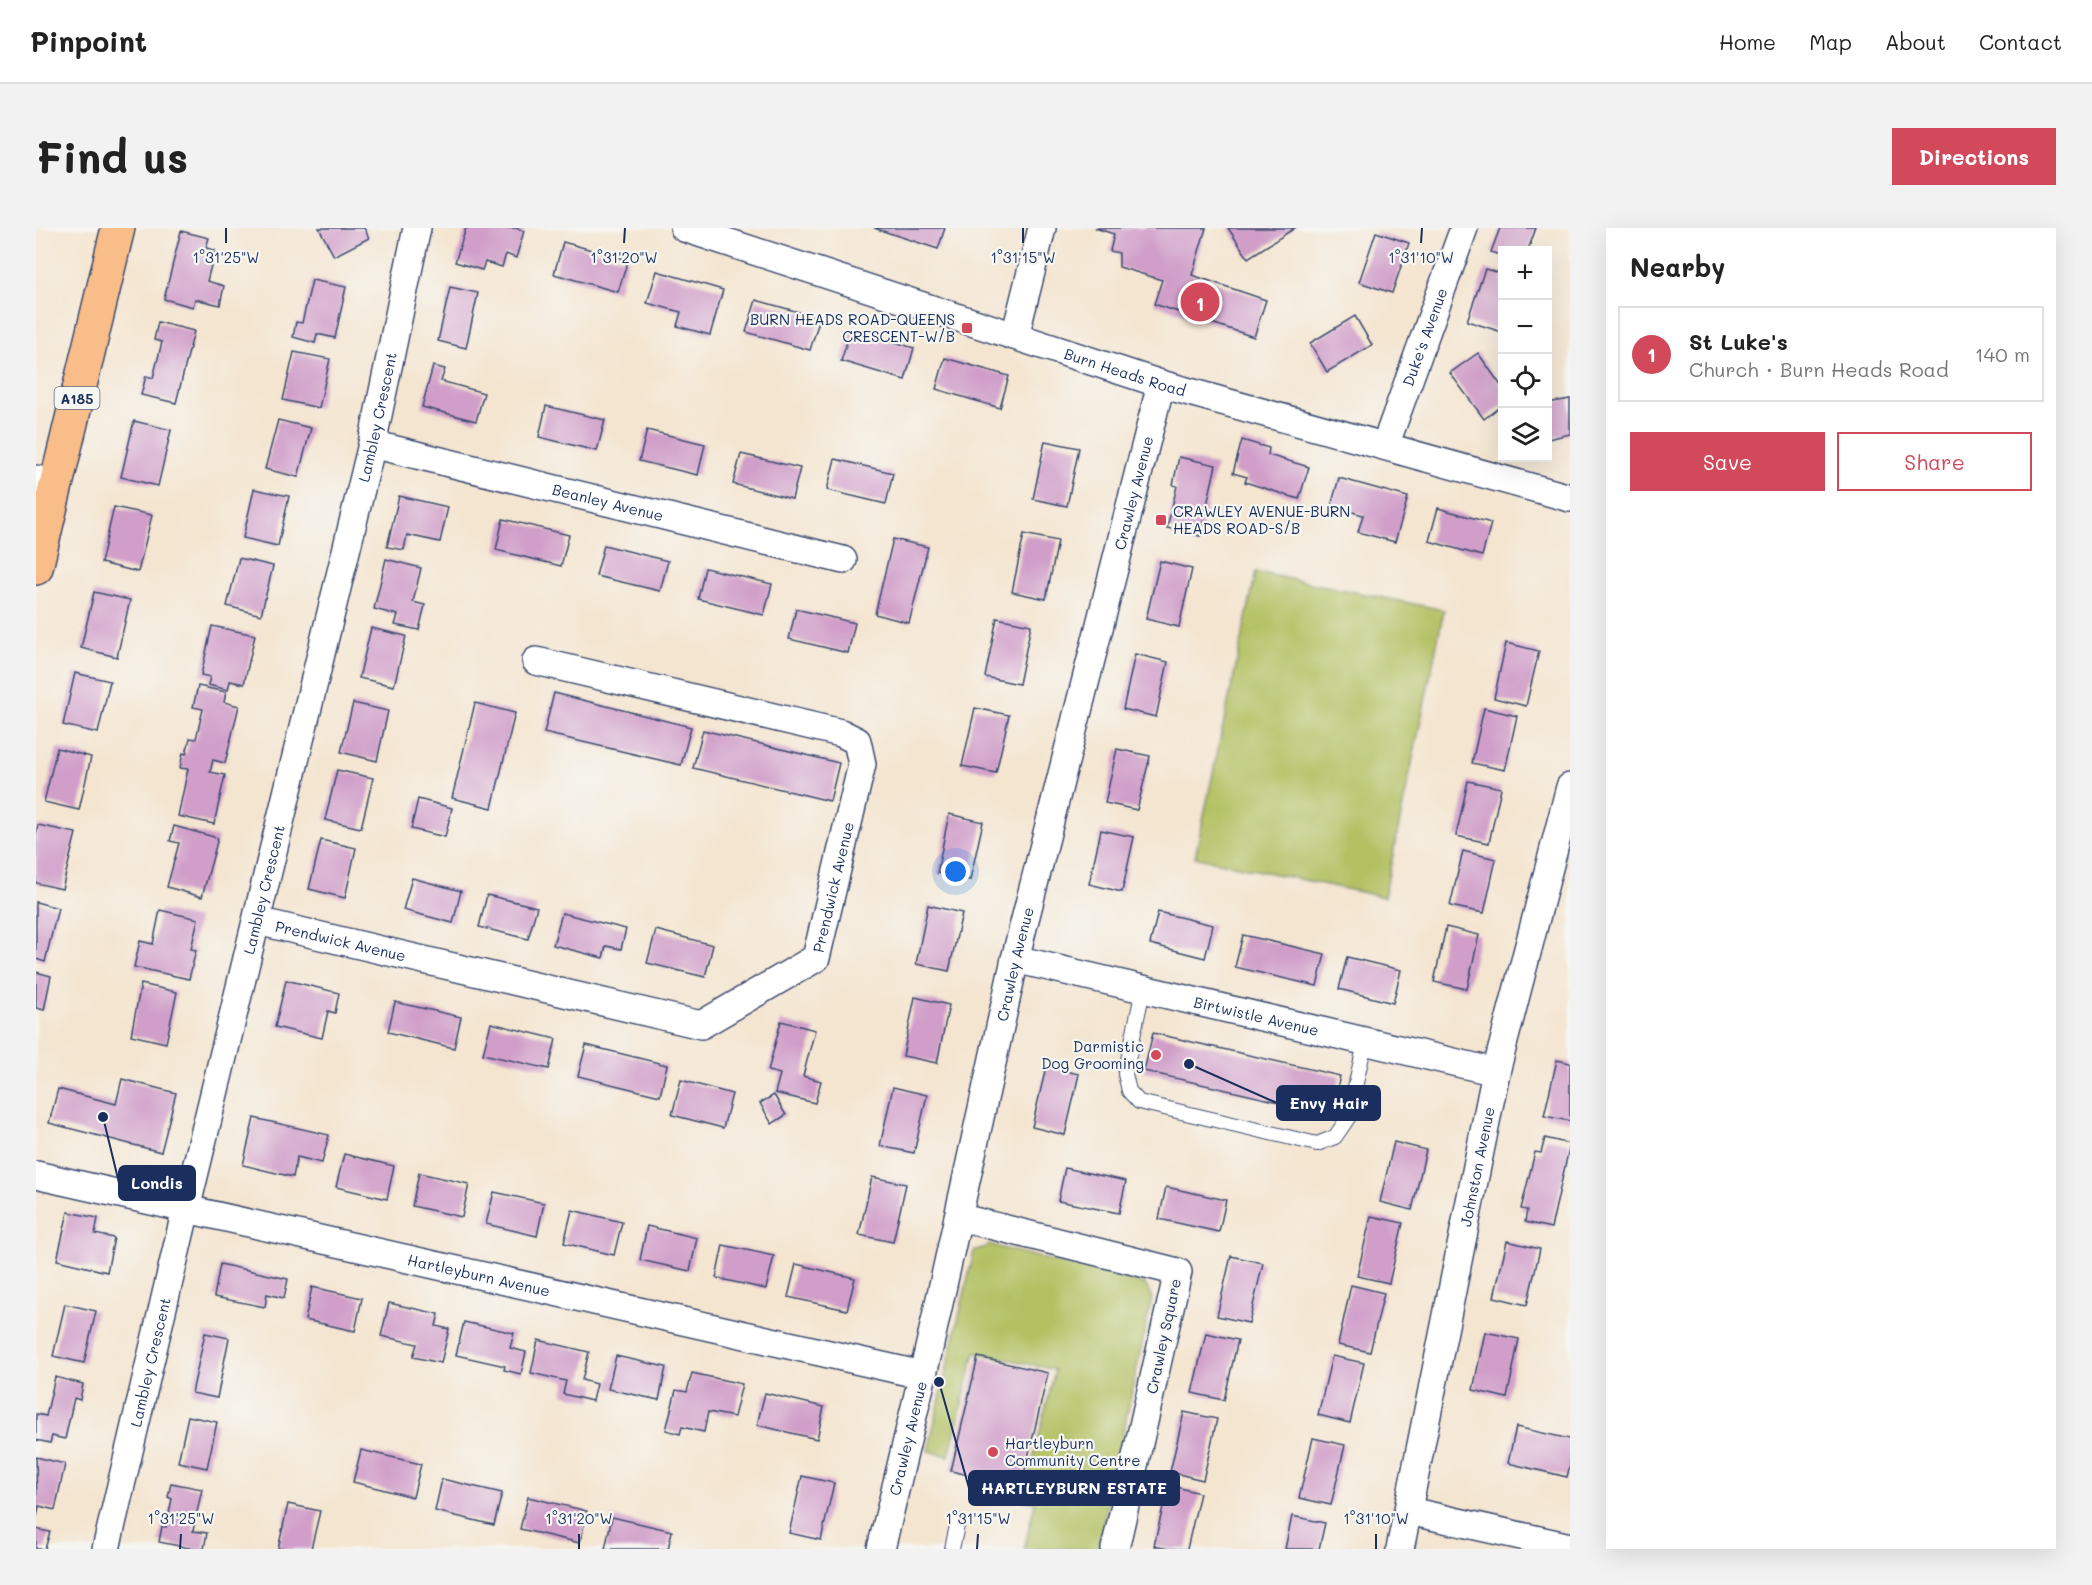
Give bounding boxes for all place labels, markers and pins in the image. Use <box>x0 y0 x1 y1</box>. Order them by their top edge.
pin: 1 <box>1180 280 1220 325</box>
place label: BURN HEADS ROAD-QUEENS CRESCENT-W/B <box>750 309 955 346</box>
marker: BURN HEADS ROAD-QUEENS CRESCENT-W/B <box>960 321 974 335</box>
place label: CRAWLEY AVENUE-BURN HEADS ROAD-S/B <box>1173 501 1350 538</box>
marker: CRAWLEY AVENUE-BURN HEADS ROAD-S/B <box>1154 513 1168 527</box>
place label: Darmistic Dog Grooming <box>1041 1036 1144 1073</box>
marker: Darmistic Dog Grooming <box>1149 1048 1163 1062</box>
callout: Envy Hair <box>1277 1086 1380 1120</box>
callout: Londis <box>119 1166 195 1200</box>
place label: Hartleyburn Community Centre <box>1005 1433 1141 1470</box>
marker: Hartleyburn Community Centre <box>986 1445 1000 1459</box>
callout: HARTLEYBURN ESTATE <box>969 1471 1179 1505</box>

